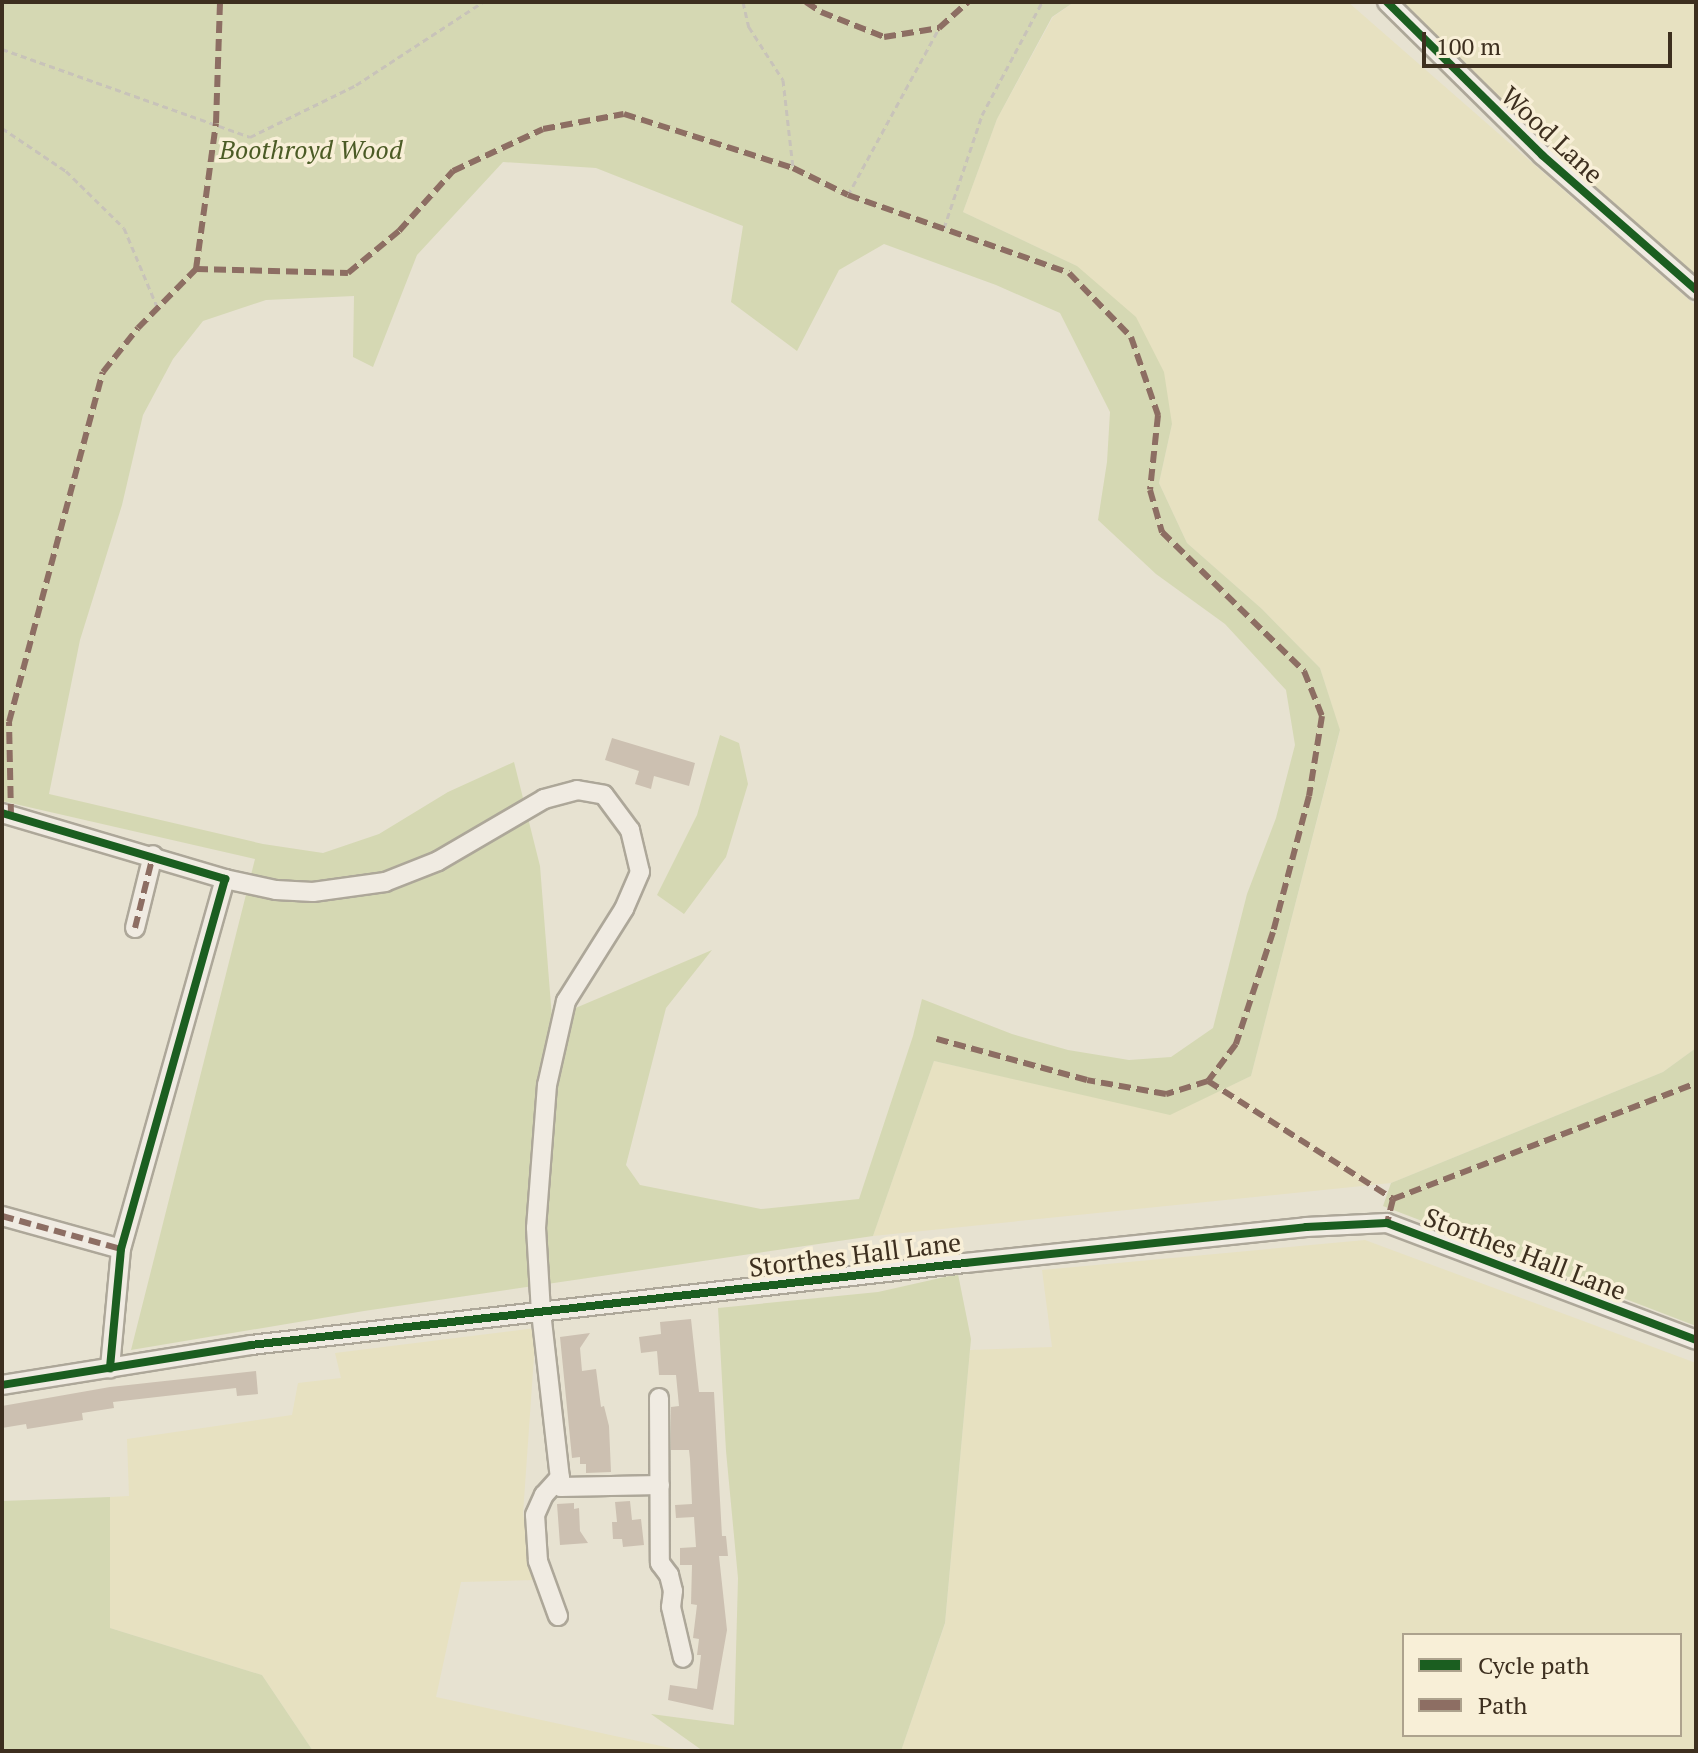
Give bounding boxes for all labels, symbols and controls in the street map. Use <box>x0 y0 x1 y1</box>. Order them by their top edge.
scale bar <box>1426 16 1676 66</box>
text: 100 m <box>1436 30 1501 62</box>
street label: Wood Lane <box>1495 80 1609 190</box>
park label: Boothroyd Wood <box>219 134 403 166</box>
street label: Storthes Hall Lane <box>1420 1201 1630 1307</box>
street label: Storthes Hall Lane <box>747 1227 963 1283</box>
legend <box>1402 1633 1682 1737</box>
text: Cycle path <box>1478 1649 1589 1681</box>
text: Path <box>1478 1689 1527 1721</box>

